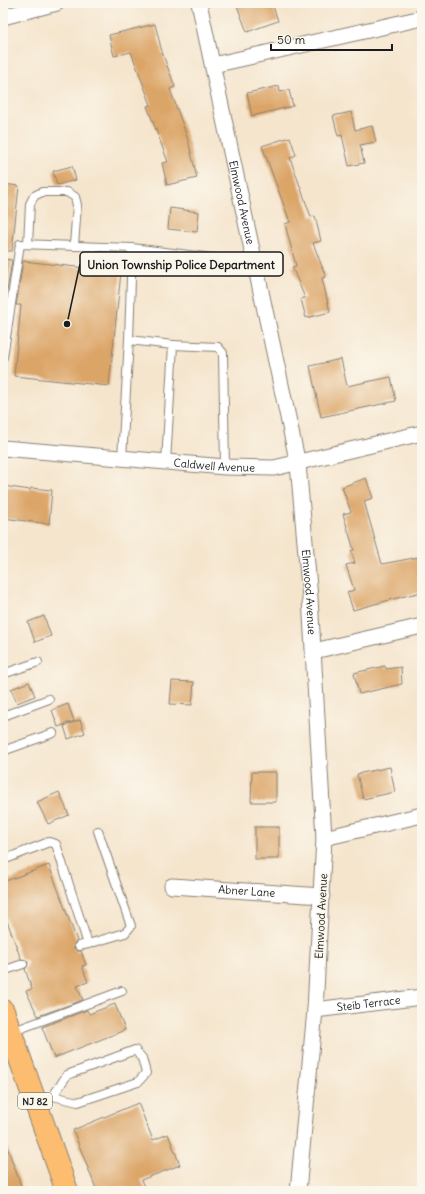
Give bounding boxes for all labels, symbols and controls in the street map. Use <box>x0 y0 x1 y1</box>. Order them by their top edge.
scale bar <box>271 26 392 52</box>
text: 50 m <box>277 32 306 47</box>
street label: Elmwood Avenue <box>226 159 258 246</box>
callout: Union Township Police Department <box>80 252 283 276</box>
text: Union Township Police Department <box>87 257 276 273</box>
street label: Caldwell Avenue <box>173 456 255 475</box>
street label: Elmwood Avenue <box>299 549 319 635</box>
street label: Elmwood Avenue <box>312 873 330 959</box>
street label: Abner Lane <box>218 882 276 900</box>
street label: Steib Terrace <box>336 993 401 1014</box>
road number: NJ 82 <box>18 1093 52 1109</box>

